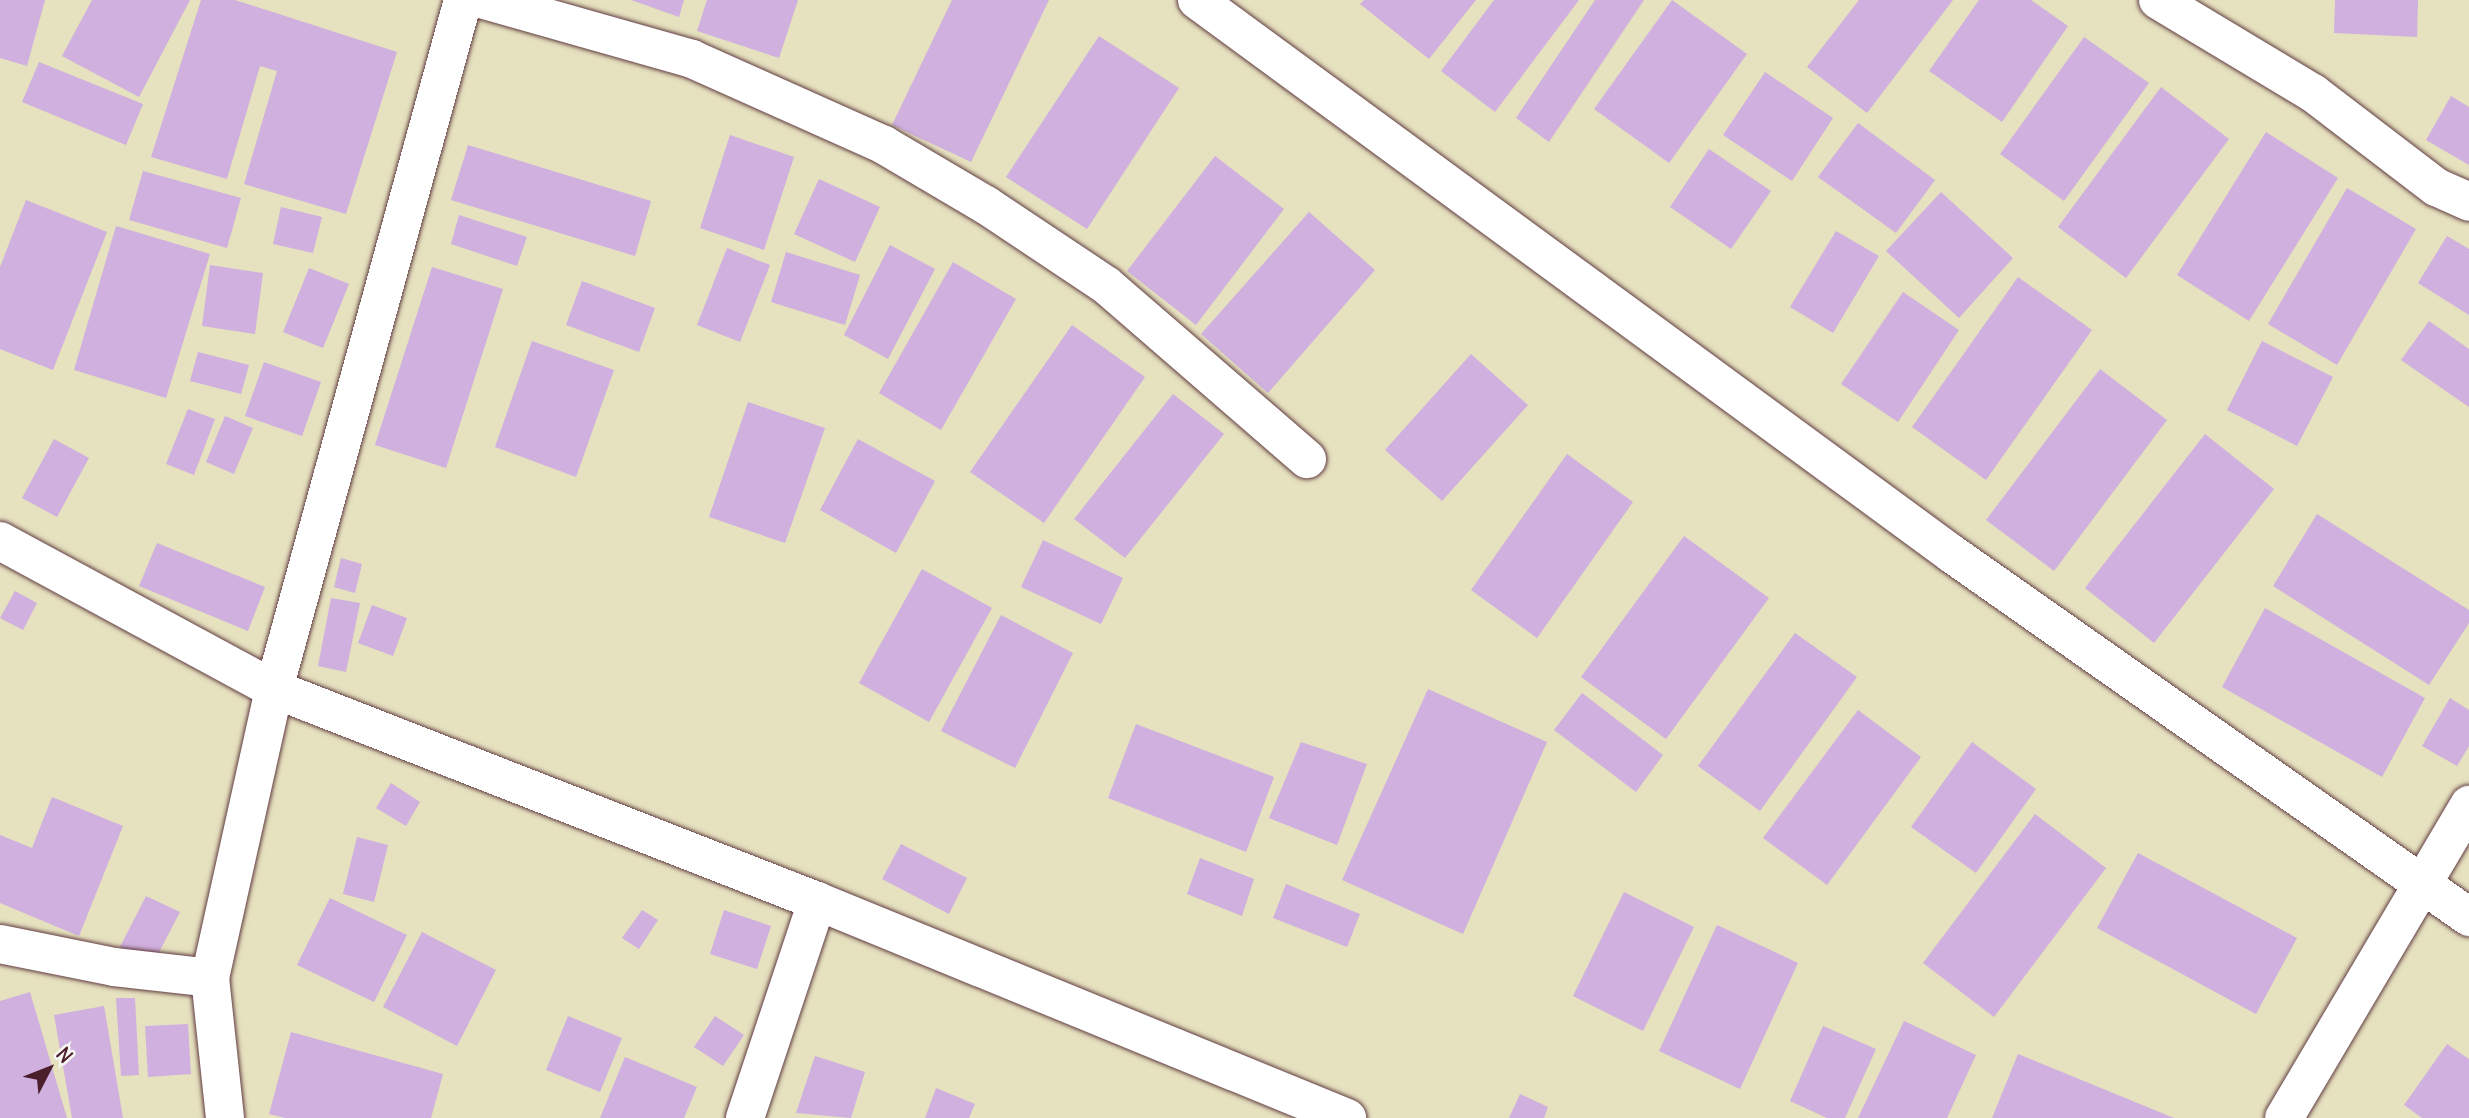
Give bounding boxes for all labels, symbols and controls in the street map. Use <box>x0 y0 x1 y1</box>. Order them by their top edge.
north arrow <box>14 1034 84 1104</box>
text: N <box>51 1042 78 1068</box>

